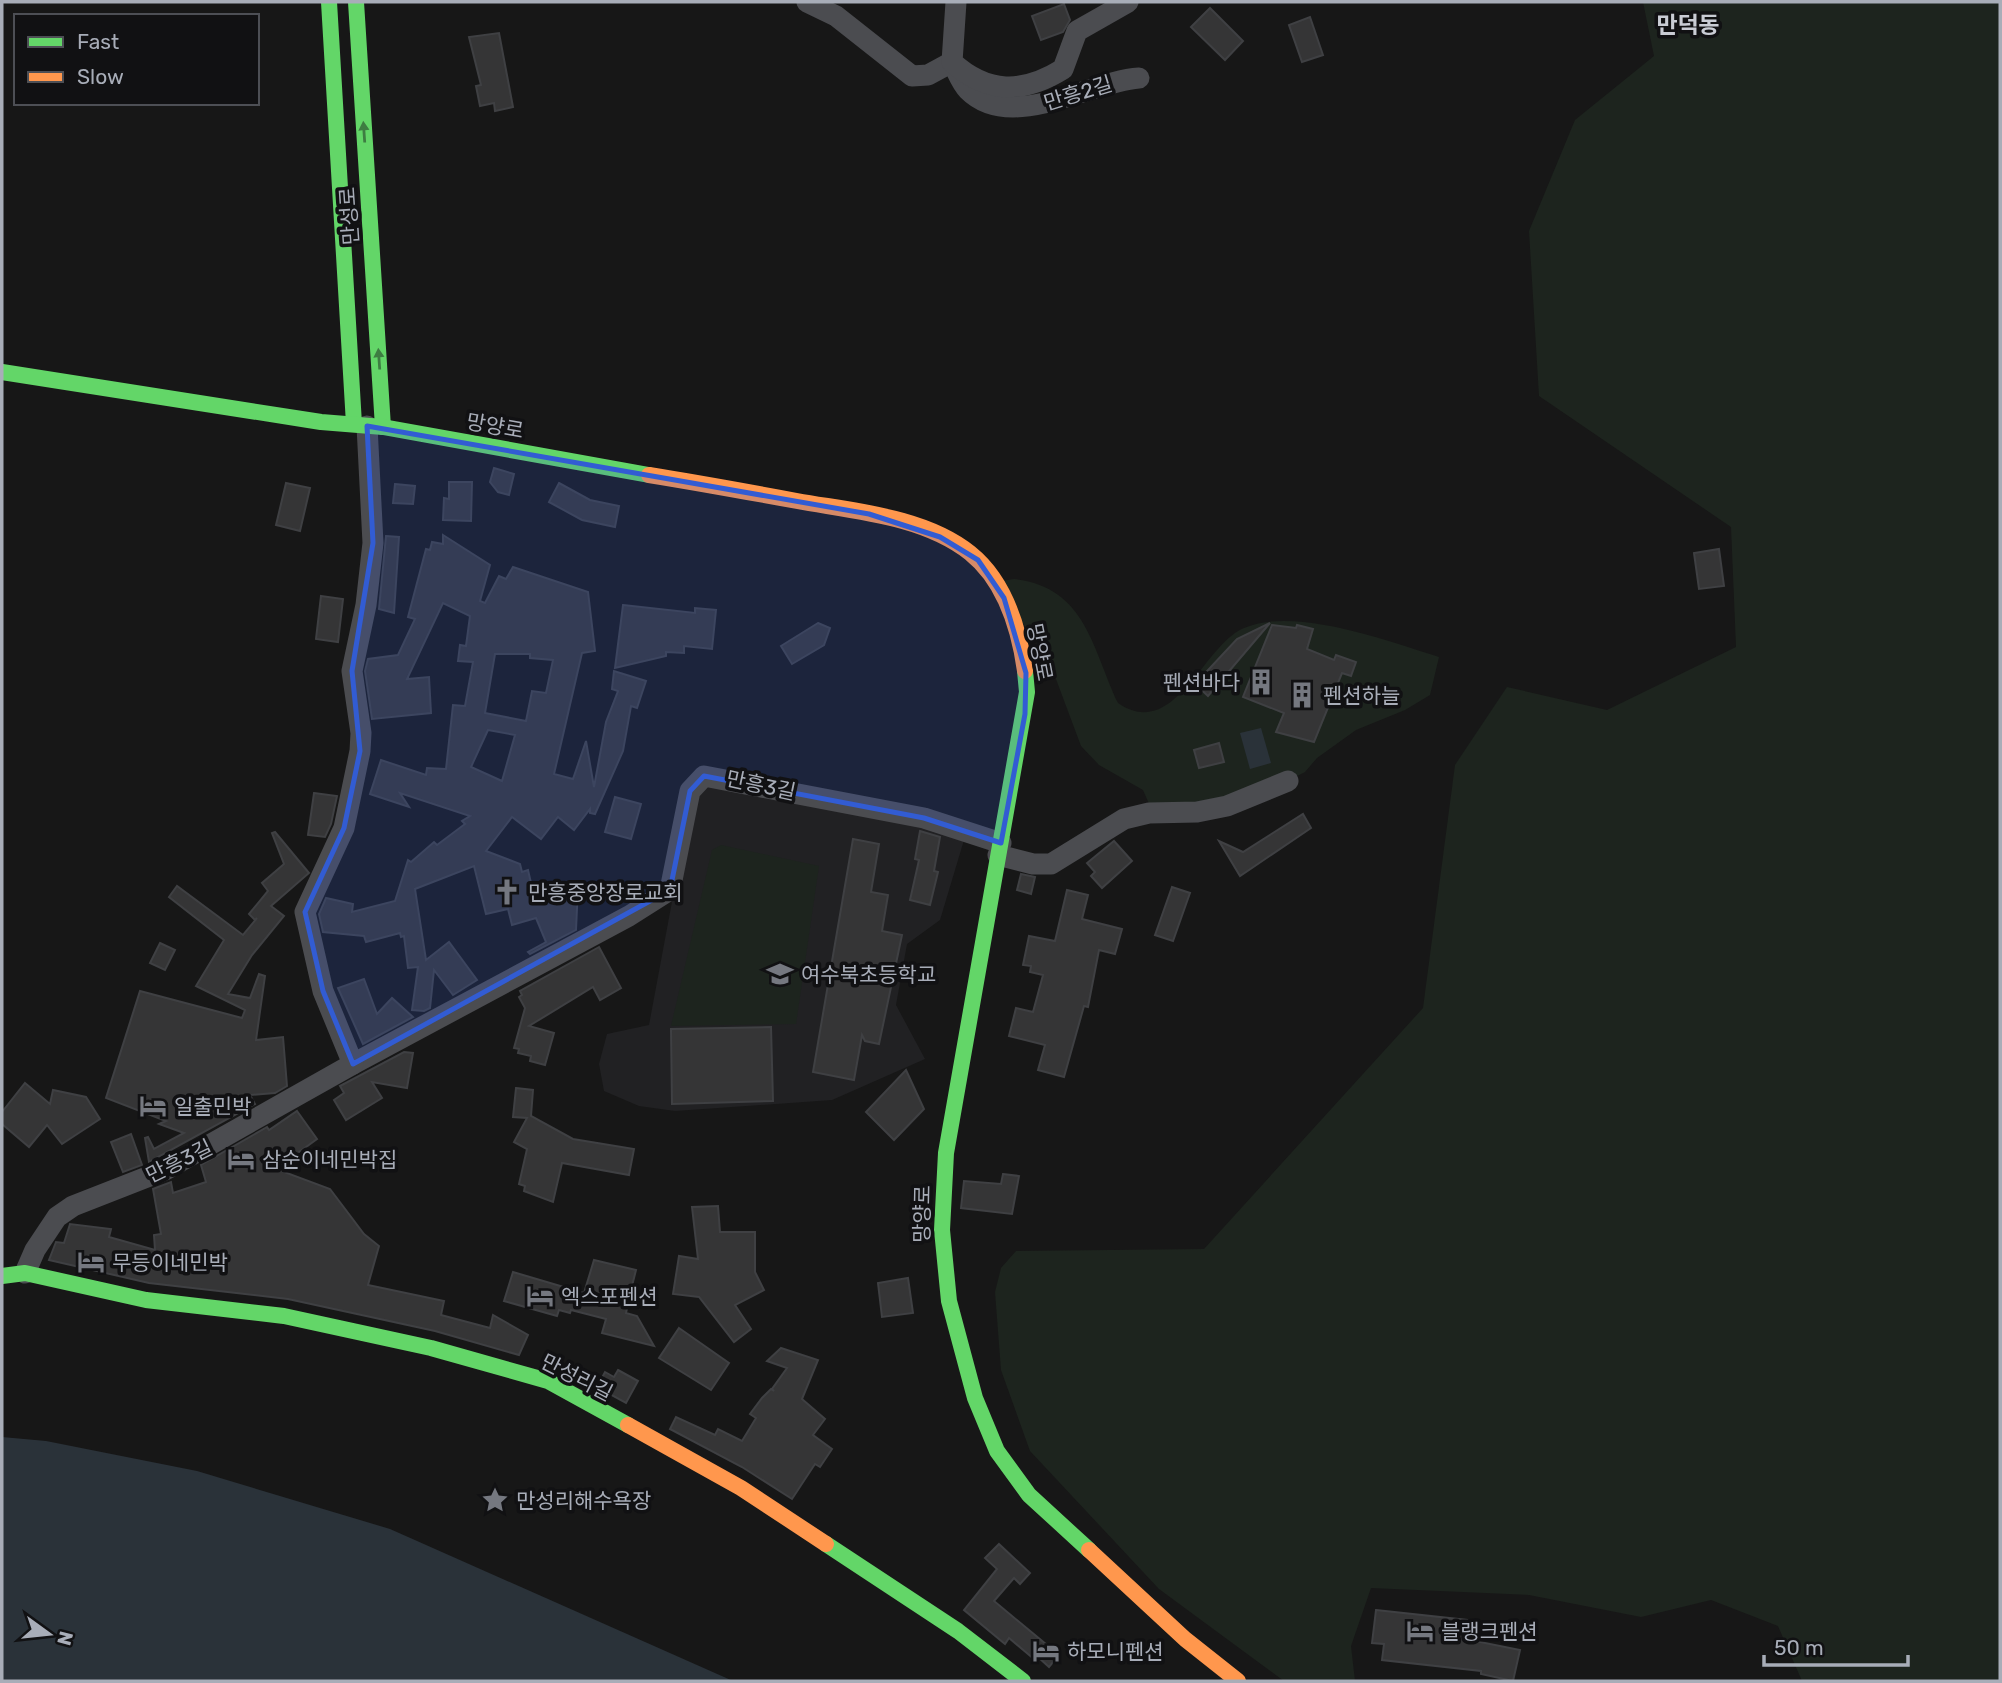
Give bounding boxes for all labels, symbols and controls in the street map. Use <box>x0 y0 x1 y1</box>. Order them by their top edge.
district label: 만덕동 <box>1656 11 1720 39</box>
legend <box>14 14 259 105</box>
text: Fast <box>77 29 119 54</box>
text: Slow <box>77 64 124 89</box>
street label: 만흥2길 <box>1041 71 1115 115</box>
one-way arrow <box>359 121 370 143</box>
street label: 만성로 <box>335 186 363 246</box>
one-way arrow <box>373 348 384 370</box>
street label: 망양로 <box>464 409 526 443</box>
street label: 망양로 <box>1022 621 1058 683</box>
building icon: 펜션바다 <box>1246 667 1276 697</box>
place label: 펜션바다 <box>1163 670 1240 695</box>
building icon: 펜션하늘 <box>1287 680 1317 710</box>
place label: 펜션하늘 <box>1323 683 1400 708</box>
street label: 만흥3길 <box>724 765 798 805</box>
church icon: 만흥중앙장로교회 <box>492 877 522 907</box>
place label: 만흥중앙장로교회 <box>528 880 683 905</box>
school or university icon: 여수북초등학교 <box>765 959 795 989</box>
place label: 여수북초등학교 <box>801 962 936 987</box>
hotel icon: 일출민박 <box>138 1091 168 1121</box>
place label: 일출민박 <box>174 1094 251 1119</box>
street label: 만흥3길 <box>142 1134 216 1188</box>
hotel icon: 삼순이네민박집 <box>226 1144 256 1174</box>
place label: 삼순이네민박집 <box>262 1147 397 1172</box>
street label: 망양로 <box>909 1185 935 1243</box>
hotel icon: 무등이네민박 <box>76 1247 106 1277</box>
place label: 무등이네민박 <box>112 1250 228 1275</box>
hotel icon: 엑스포펜션 <box>525 1281 555 1311</box>
place label: 엑스포펜션 <box>561 1284 658 1309</box>
street label: 만성리길 <box>537 1348 617 1406</box>
place icon: 만성리해수욕장 <box>480 1485 510 1515</box>
place label: 만성리해수욕장 <box>516 1488 651 1513</box>
north arrow <box>14 1599 84 1669</box>
hotel icon: 블랭크펜션 <box>1405 1616 1435 1646</box>
place label: 블랭크펜션 <box>1441 1619 1538 1644</box>
scale bar <box>1764 1624 1908 1668</box>
text: N <box>52 1629 78 1648</box>
text: 50 m <box>1774 1635 1824 1660</box>
hotel icon: 하모니펜션 <box>1031 1636 1061 1666</box>
place label: 하모니펜션 <box>1067 1639 1164 1664</box>

